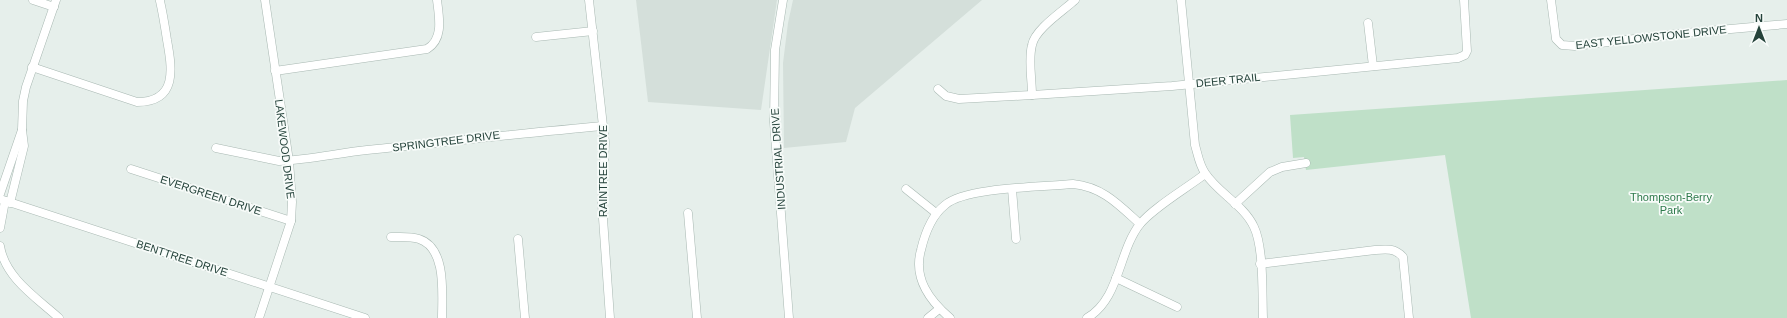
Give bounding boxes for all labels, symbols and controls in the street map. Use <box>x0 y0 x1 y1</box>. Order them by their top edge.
north arrow <box>1739 8 1779 48</box>
text: N <box>1755 12 1763 24</box>
street label: EAST YELLOWSTONE DRIVE <box>1575 23 1727 51</box>
street label: DEER TRAIL <box>1195 71 1261 89</box>
street label: LAKEWOOD DRIVE <box>273 99 297 199</box>
street label: INDUSTRIAL DRIVE <box>768 108 788 210</box>
street label: RAINTREE DRIVE <box>597 125 609 217</box>
street label: SPRINGTREE DRIVE <box>392 128 500 154</box>
street label: EVERGREEN DRIVE <box>159 173 263 217</box>
park label: Thompson-Berry Park <box>1630 191 1712 216</box>
street label: BENTTREE DRIVE <box>135 238 229 278</box>

